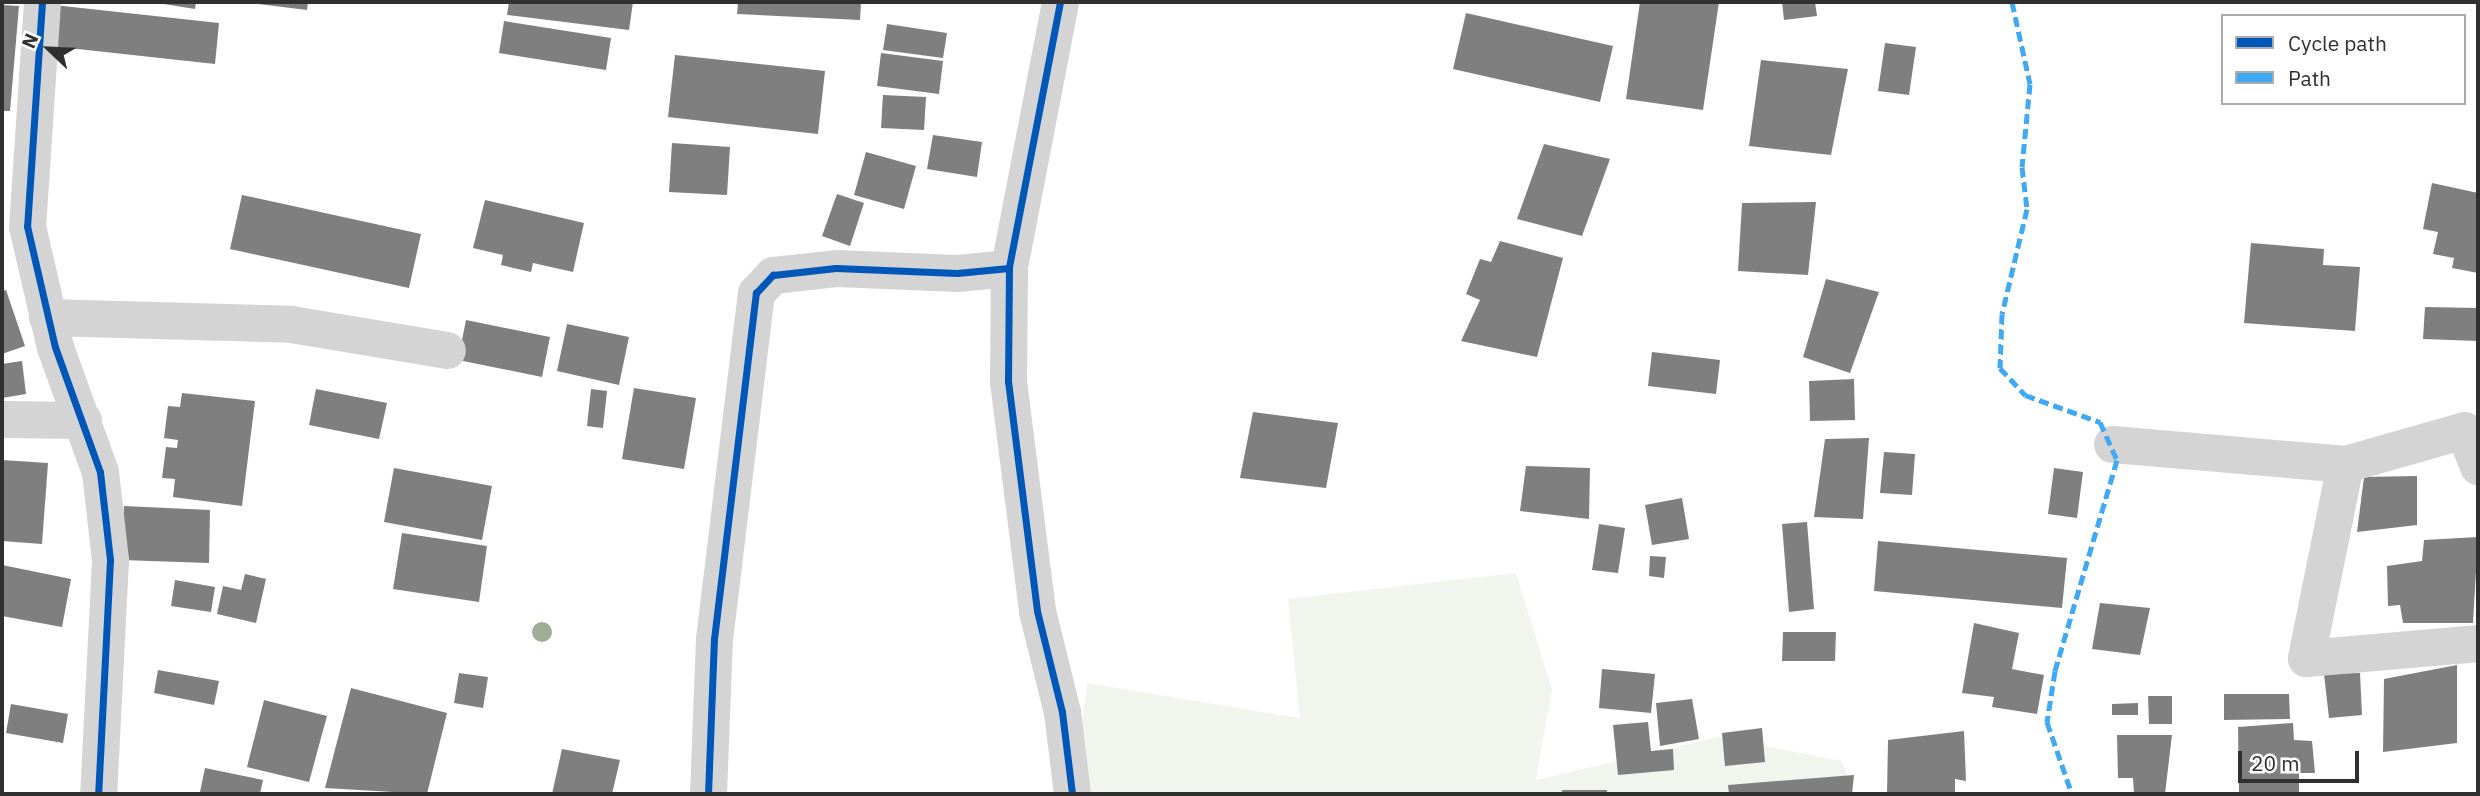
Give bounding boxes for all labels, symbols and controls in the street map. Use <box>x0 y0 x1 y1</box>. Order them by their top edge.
north arrow <box>14 14 84 84</box>
legend <box>2221 14 2466 105</box>
text: Cycle path <box>2288 29 2387 57</box>
text: N <box>16 30 43 52</box>
text: Path <box>2288 64 2331 92</box>
scale bar <box>2242 736 2363 780</box>
text: 20 m <box>2251 749 2300 777</box>

